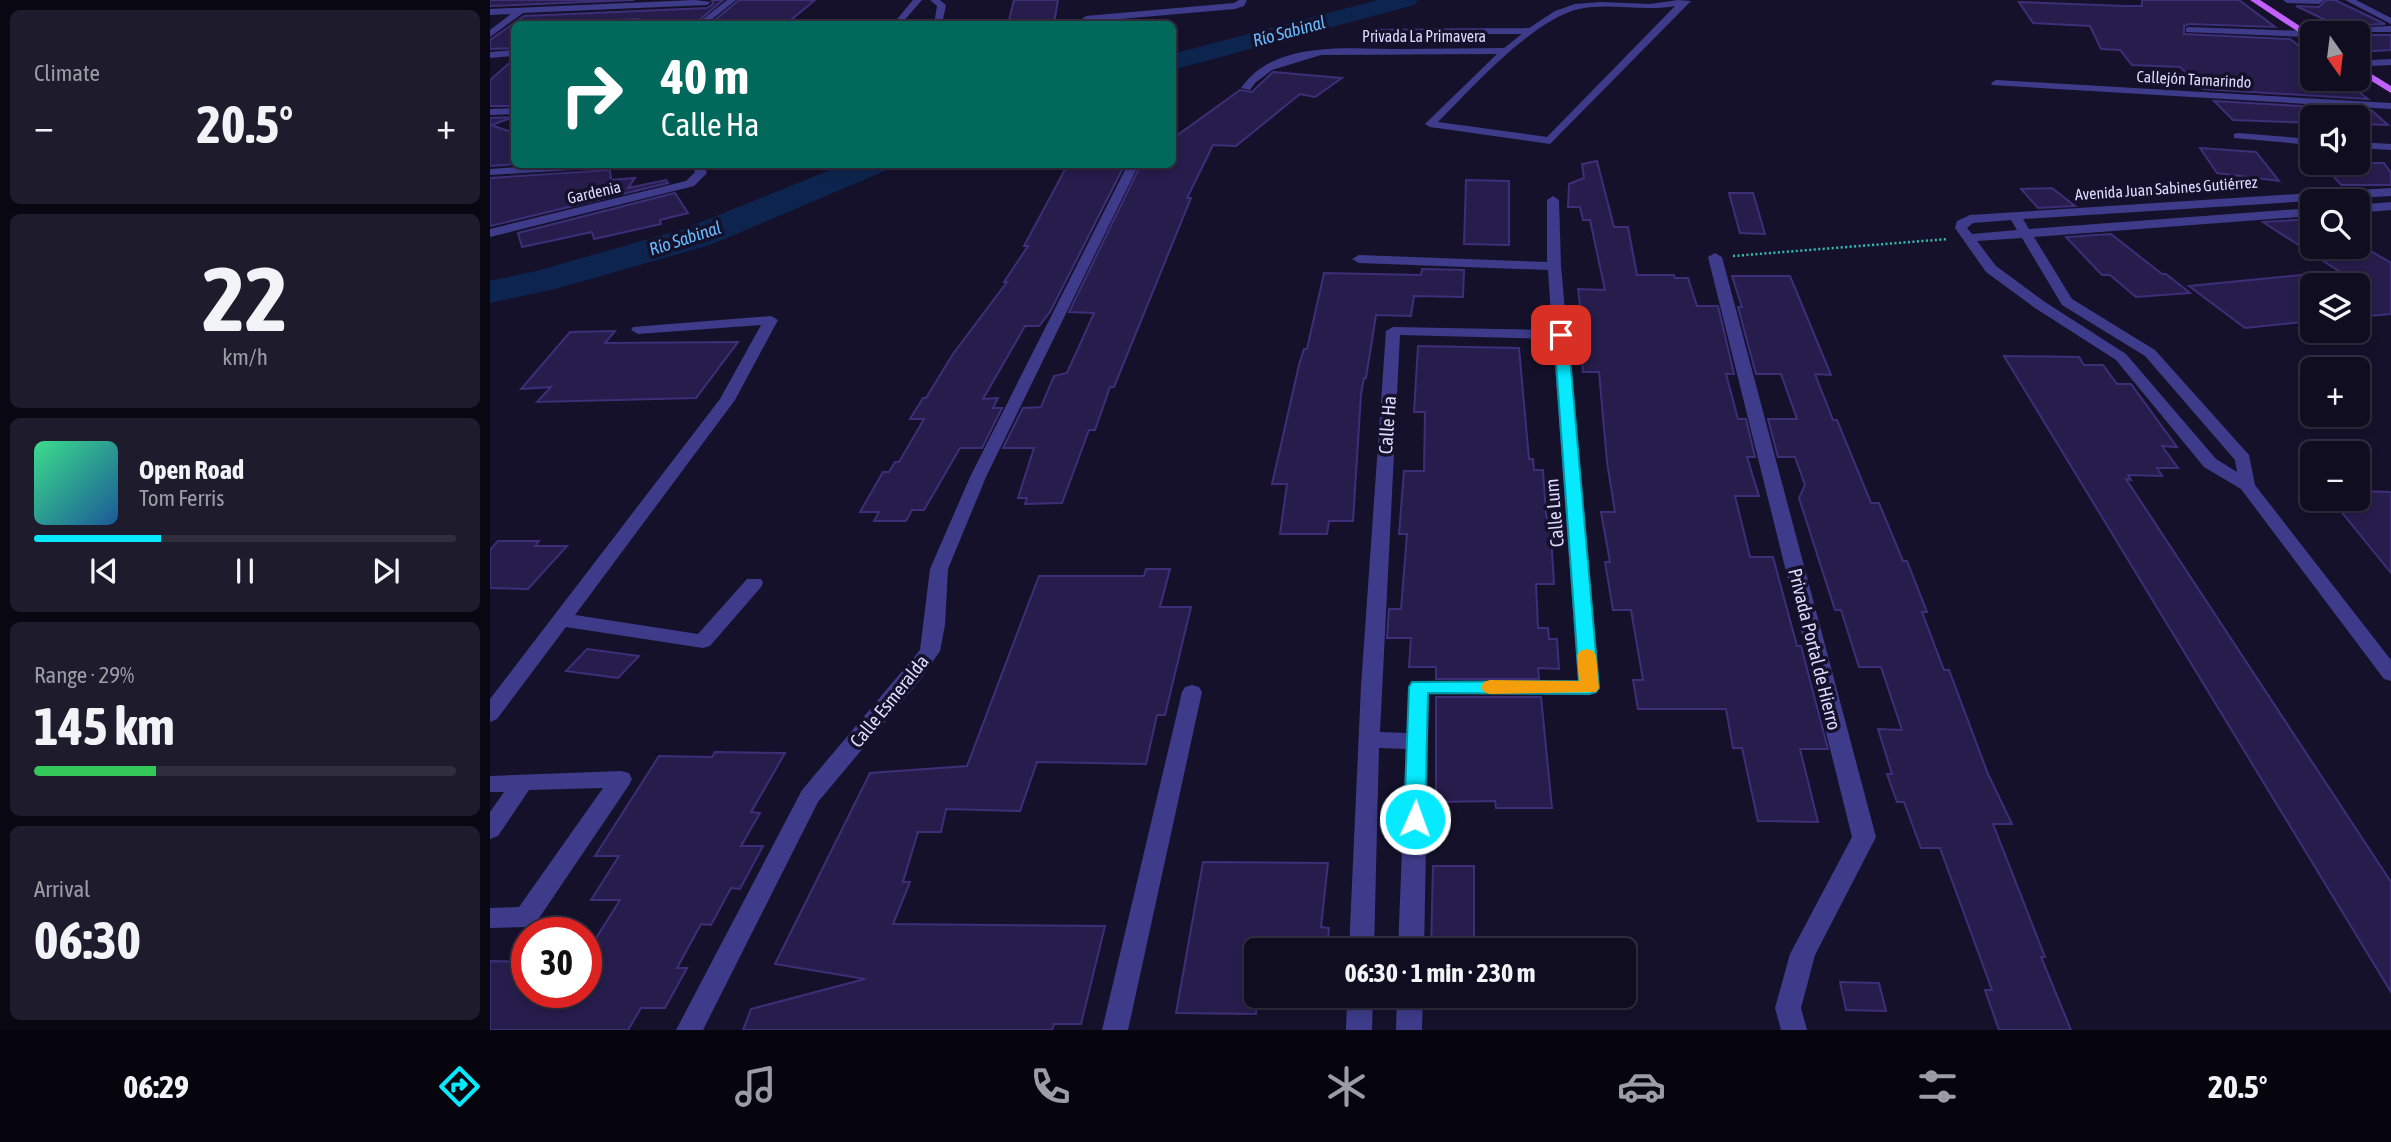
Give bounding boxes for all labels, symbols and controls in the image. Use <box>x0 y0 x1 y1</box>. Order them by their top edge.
water label: Río Sabinal <box>1250 11 1328 51</box>
north arrow <box>2300 21 2370 91</box>
map controls <box>2300 21 2370 511</box>
street label: Privada La Primavera <box>1362 27 1486 45</box>
text: 40 m <box>661 48 749 104</box>
icon: right <box>546 49 637 140</box>
text: Climate <box>34 60 100 86</box>
street label: Callejón Tamarindo <box>2136 67 2252 92</box>
text: 20.5° <box>197 94 293 154</box>
text: − <box>34 104 54 147</box>
text: + <box>436 104 456 147</box>
button: sound <box>2300 105 2370 175</box>
text: Calle Ha <box>661 106 759 143</box>
street label: Avenida Juan Sabines Gutiérrez <box>2074 173 2258 203</box>
street label: Gardenia <box>565 177 623 207</box>
button: search <box>2300 189 2370 259</box>
water label: Río Sabinal <box>646 216 724 260</box>
text: 22 <box>202 246 288 350</box>
button: layers <box>2300 273 2370 343</box>
pin <box>1531 305 1591 365</box>
icon: arrive <box>1542 316 1580 354</box>
text: km/h <box>222 344 268 370</box>
button: + <box>2300 357 2370 427</box>
street label: Calle Ha <box>1374 395 1400 455</box>
button: − <box>2300 441 2370 511</box>
text: Open Road <box>139 455 244 485</box>
street label: Calle Lum <box>1540 478 1568 548</box>
text: Tom Ferris <box>139 485 224 511</box>
icon: previous <box>85 552 123 590</box>
icon: pause <box>226 552 264 590</box>
icon: next <box>367 552 405 590</box>
street label: Privada Portal de Hierro <box>1784 566 1846 732</box>
street label: Calle Esmeralda <box>845 650 933 752</box>
text: Range · 29% <box>34 662 134 688</box>
text: 145 km <box>34 696 175 756</box>
position arrow <box>1378 782 1452 856</box>
text: Arrival <box>34 876 90 902</box>
text: 06:30 <box>34 910 141 970</box>
speed limit sign: 30 <box>511 917 602 1008</box>
text: 06:30 · 1 min · 230 m <box>1345 958 1535 988</box>
icon: directions <box>435 1062 484 1111</box>
icon: music <box>731 1062 780 1111</box>
icon: phone <box>1026 1062 1075 1111</box>
icon: climate <box>1322 1062 1371 1111</box>
icon: car <box>1617 1062 1666 1111</box>
icon: filters <box>1913 1062 1962 1111</box>
text: 06:29 <box>123 1068 189 1105</box>
text: 20.5° <box>2208 1068 2268 1105</box>

